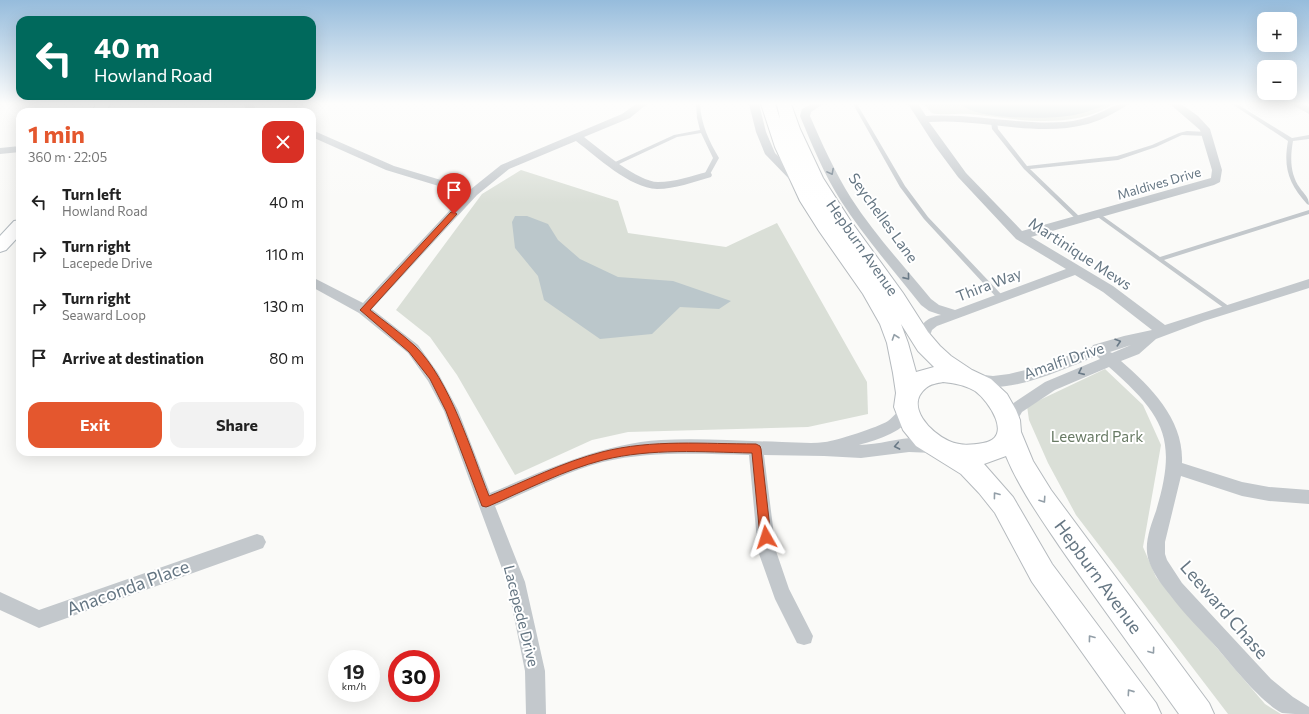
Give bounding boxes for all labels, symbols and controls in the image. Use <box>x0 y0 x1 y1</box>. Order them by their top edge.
map controls <box>1257 12 1297 100</box>
button: + <box>1257 12 1297 52</box>
text: 40 m <box>94 30 160 64</box>
icon: left <box>28 32 80 84</box>
button: − <box>1257 60 1297 100</box>
text: Howland Road <box>94 64 213 86</box>
text: 1 min <box>28 119 85 148</box>
button: close <box>262 121 304 163</box>
text: 360 m · 22:05 <box>28 149 107 165</box>
street label: Maldives Drive <box>1115 163 1203 203</box>
one-way arrow <box>826 168 833 175</box>
street label: Seychelles Lane <box>845 169 922 266</box>
pin <box>437 173 471 214</box>
icon: arrive <box>443 179 465 201</box>
text: Turn left <box>62 185 121 203</box>
icon: left <box>28 191 50 213</box>
text: 40 m <box>269 193 304 211</box>
street label: Hepburn Avenue <box>823 196 903 299</box>
text: Howland Road <box>62 203 148 219</box>
street label: Martinique Mews <box>1026 213 1136 293</box>
text: Turn right <box>62 237 131 255</box>
icon: right <box>28 243 50 265</box>
text: 110 m <box>265 245 304 263</box>
text: Lacepede Drive <box>62 255 152 271</box>
street label: Thira Way <box>953 263 1024 305</box>
one-way arrow <box>902 273 909 280</box>
text: Turn right <box>62 289 131 307</box>
icon: right <box>28 295 50 317</box>
text: 130 m <box>263 297 304 315</box>
text: Seaward Loop <box>62 307 146 323</box>
one-way arrow <box>891 334 899 341</box>
street label: Amalfi Drive <box>1021 338 1106 382</box>
one-way arrow <box>1114 339 1121 347</box>
icon: arrive <box>28 347 50 369</box>
text: Arrive at destination <box>62 349 204 367</box>
text: 80 m <box>269 349 304 367</box>
one-way arrow <box>1078 367 1086 375</box>
button: Exit <box>28 402 162 448</box>
button: Share <box>170 402 304 448</box>
park label: Leeward Park <box>1051 427 1143 445</box>
one-way arrow <box>893 442 900 450</box>
one-way arrow <box>994 493 1001 500</box>
one-way arrow <box>1039 496 1046 503</box>
street label: Hepburn Avenue <box>1050 515 1147 638</box>
position arrow <box>745 516 787 558</box>
street label: Anaconda Place <box>63 555 192 619</box>
street label: Leeward Chase <box>1176 556 1273 663</box>
street label: Lacepede Drive <box>501 563 543 669</box>
one-way arrow <box>1089 636 1096 643</box>
one-way arrow <box>1147 647 1154 654</box>
speed limit sign: 30 <box>388 650 440 702</box>
text: 19 <box>343 659 365 683</box>
text: km/h <box>342 680 366 692</box>
one-way arrow <box>1127 689 1135 696</box>

